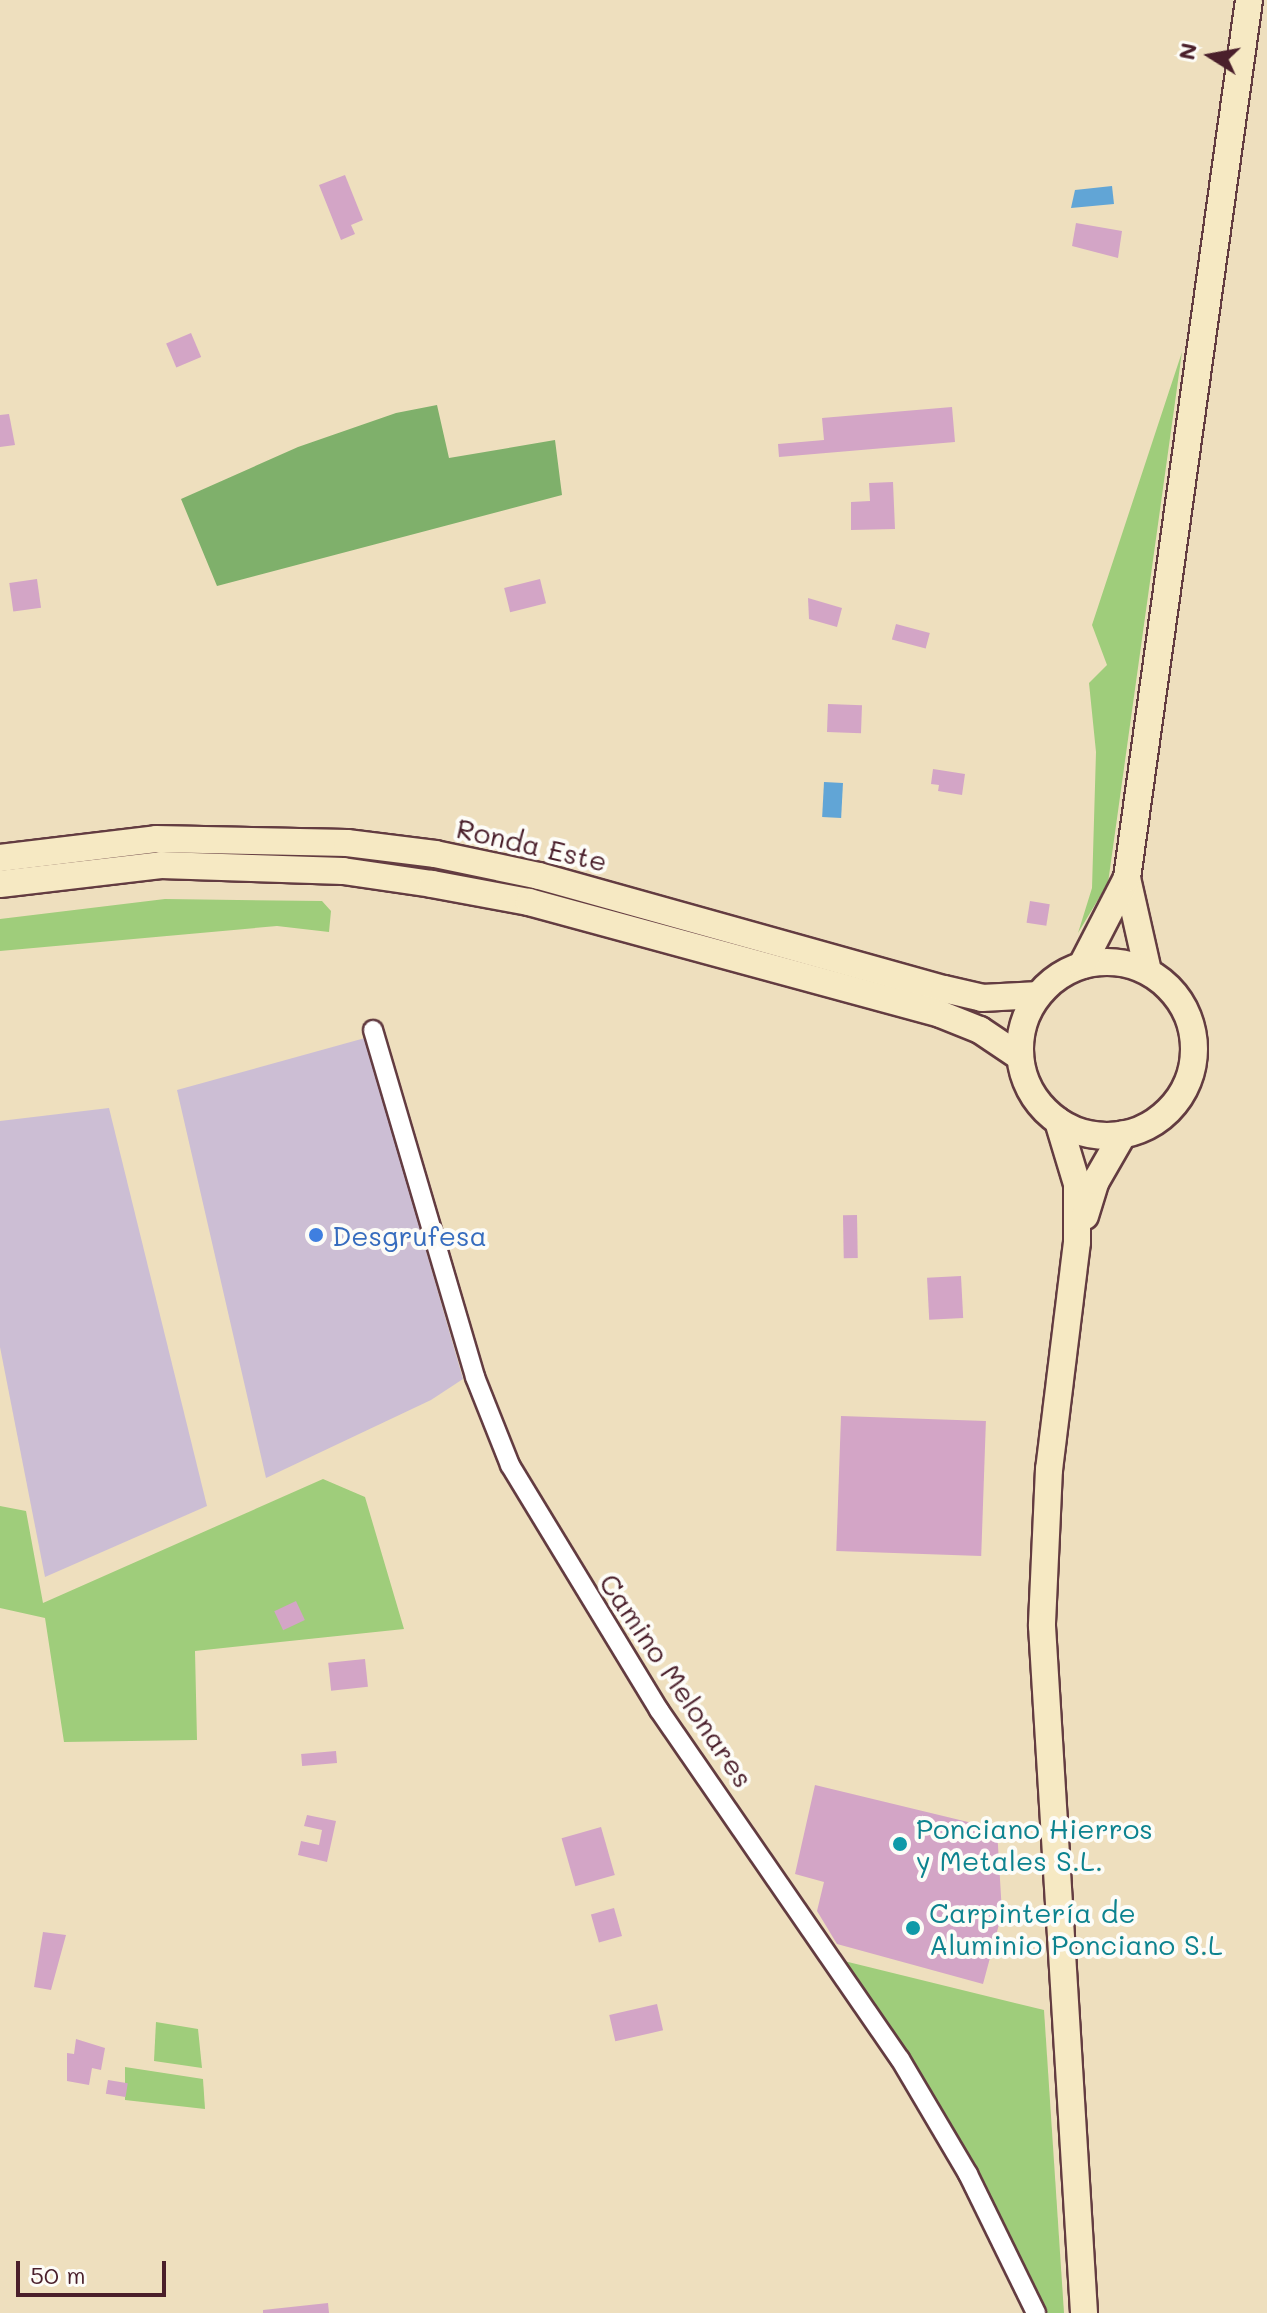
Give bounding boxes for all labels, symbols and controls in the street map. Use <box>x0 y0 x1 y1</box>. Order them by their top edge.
north arrow <box>1171 16 1251 96</box>
text: N <box>1171 40 1203 62</box>
street label: Ronda Este <box>453 810 611 878</box>
place label: Desgrufesa <box>332 1218 487 1252</box>
marker: Desgrufesa <box>307 1226 325 1244</box>
street label: Camino Melonares <box>593 1567 761 1793</box>
place label: Ponciano Hierros y Metales S.L. <box>916 1811 1153 1877</box>
marker: Ponciano Hierros y Metales S.L. <box>891 1835 909 1853</box>
place label: Carpintería de Aluminio Ponciano S.L <box>929 1895 1223 1961</box>
marker: Carpintería de Aluminio Ponciano S.L <box>904 1919 922 1937</box>
scale bar <box>20 2245 170 2295</box>
text: 50 m <box>30 2259 86 2290</box>

